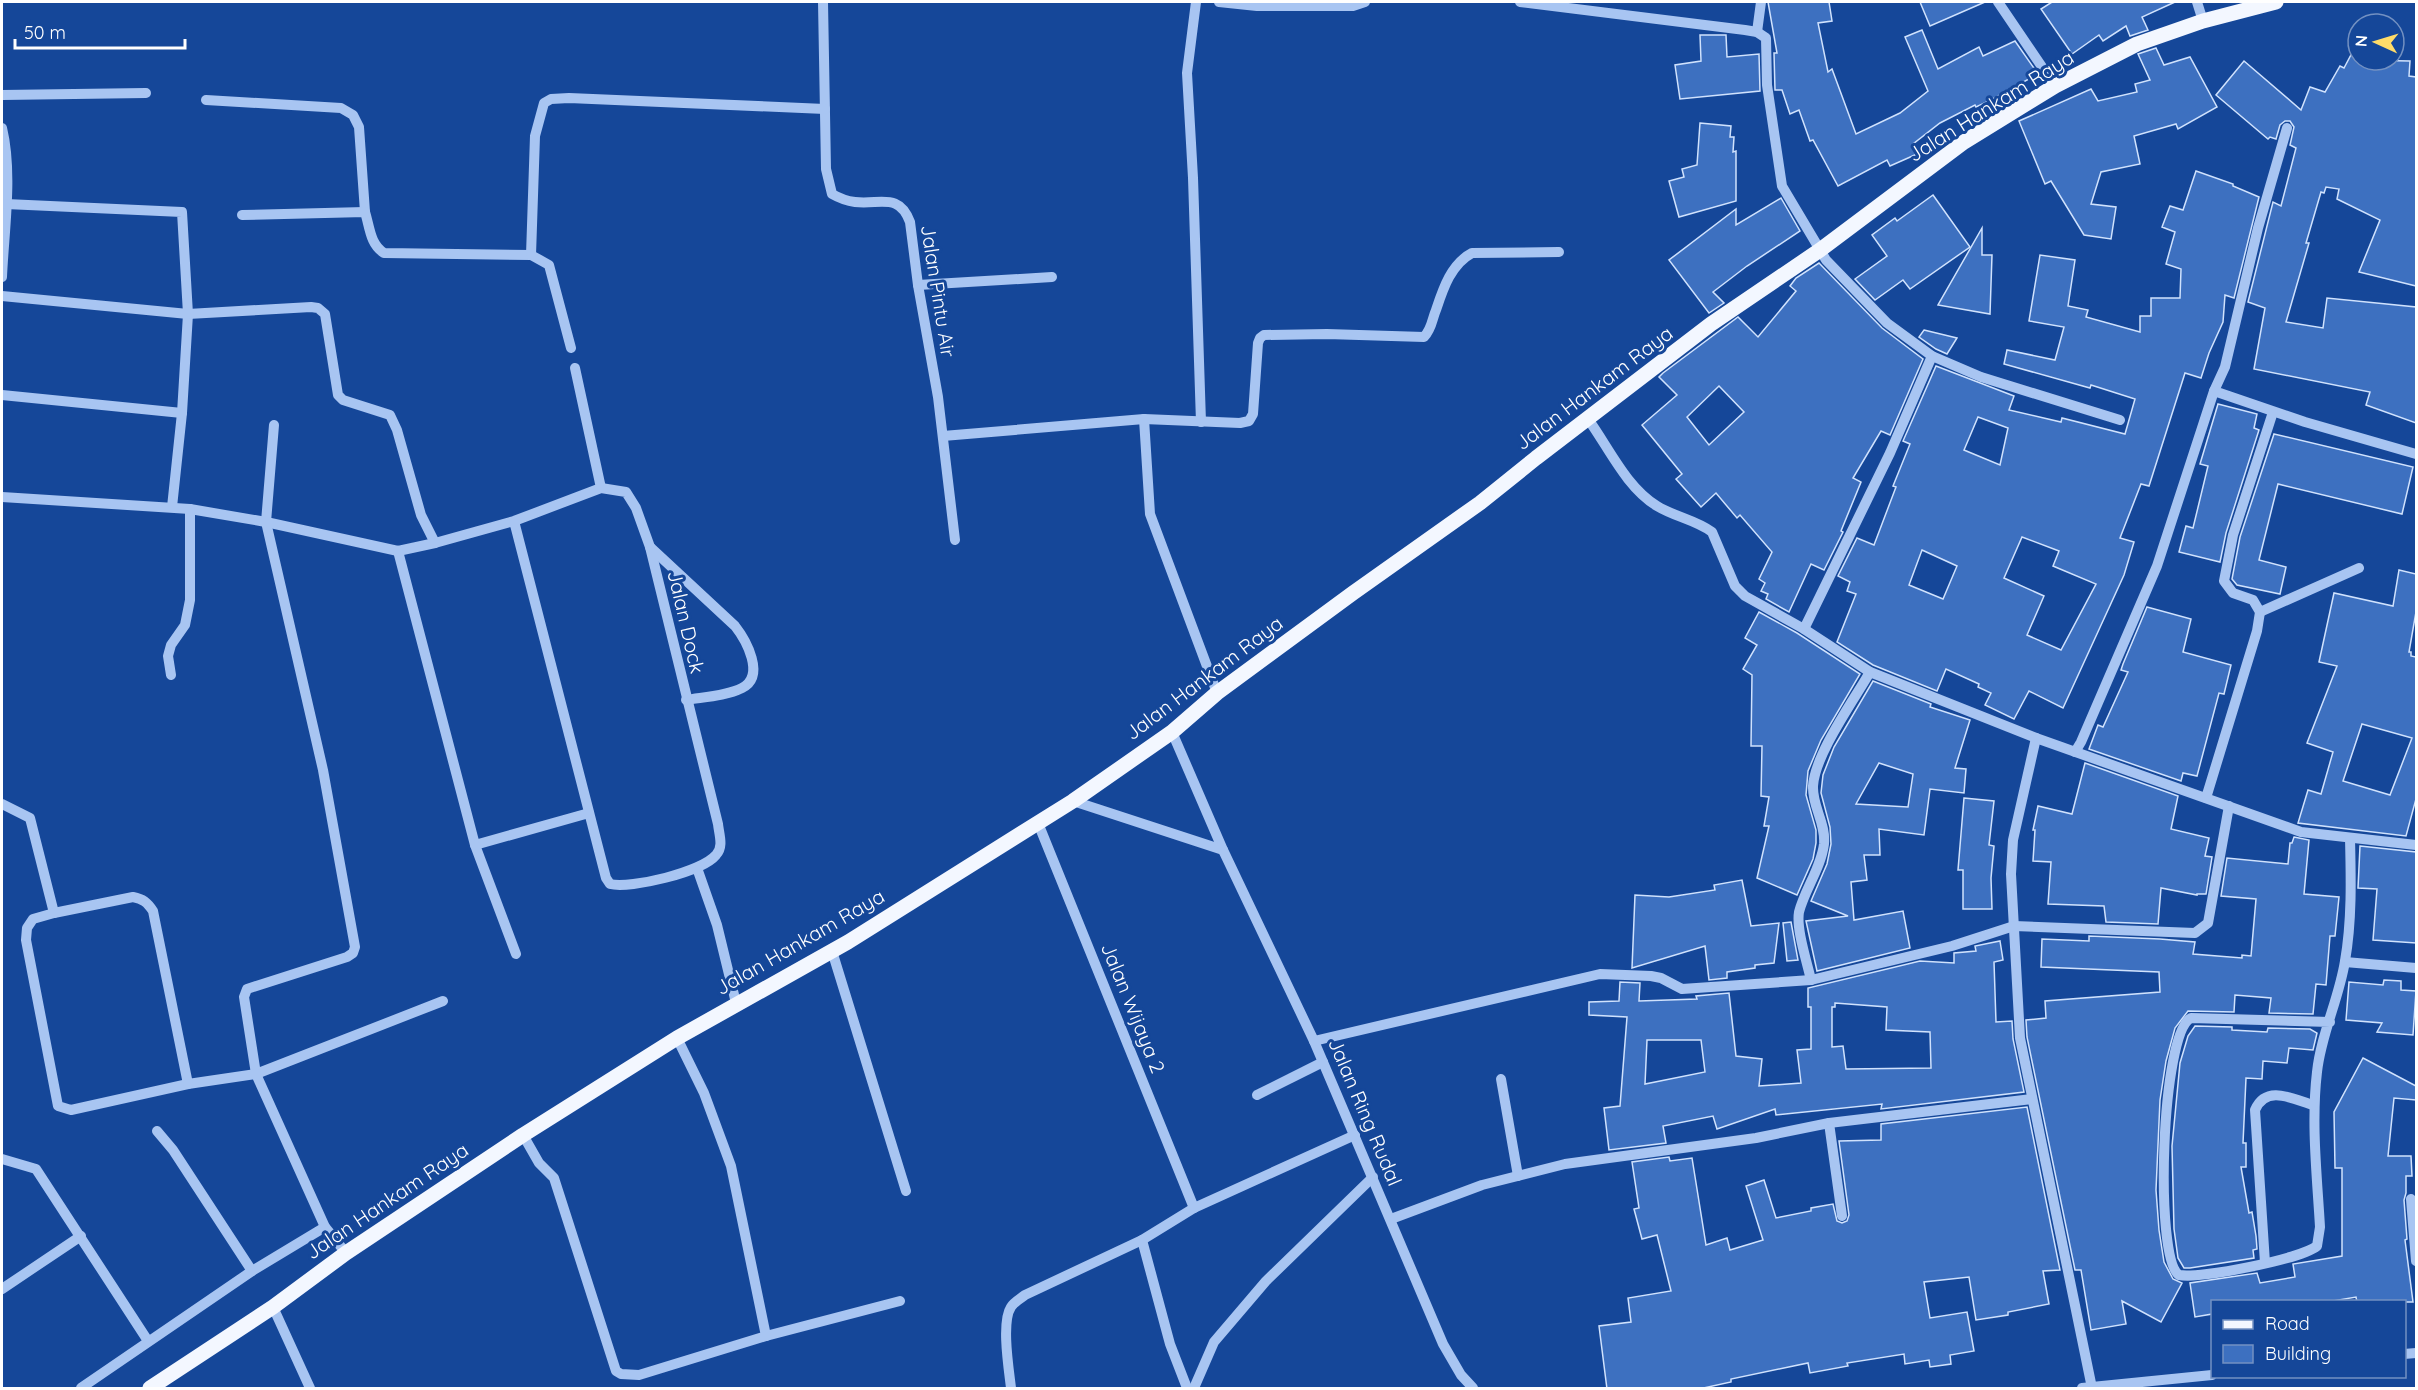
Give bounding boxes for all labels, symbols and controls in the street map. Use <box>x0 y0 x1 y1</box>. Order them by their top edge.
scale bar <box>15 12 184 50</box>
north arrow <box>2346 12 2406 72</box>
text: 50 m <box>24 21 66 44</box>
text: N <box>2351 34 2371 48</box>
street label: Jalan Hankam Raya <box>1903 44 2078 167</box>
street label: Jalan Pintu Air <box>916 223 961 359</box>
street label: Jalan Hankam Raya <box>1510 320 1677 455</box>
street label: Jalan Dock <box>662 568 710 676</box>
street label: Jalan Hankam Raya <box>1120 610 1287 745</box>
street label: Jalan Hankam Raya <box>711 883 889 1000</box>
street label: Jalan Wijaya 2 <box>1096 939 1171 1077</box>
street label: Jalan Ring Rudal <box>1323 1034 1408 1189</box>
street label: Jalan Hankam Raya <box>301 1137 473 1264</box>
legend <box>2211 1300 2406 1378</box>
text: Road <box>2265 1312 2310 1335</box>
text: Building <box>2265 1342 2331 1365</box>

